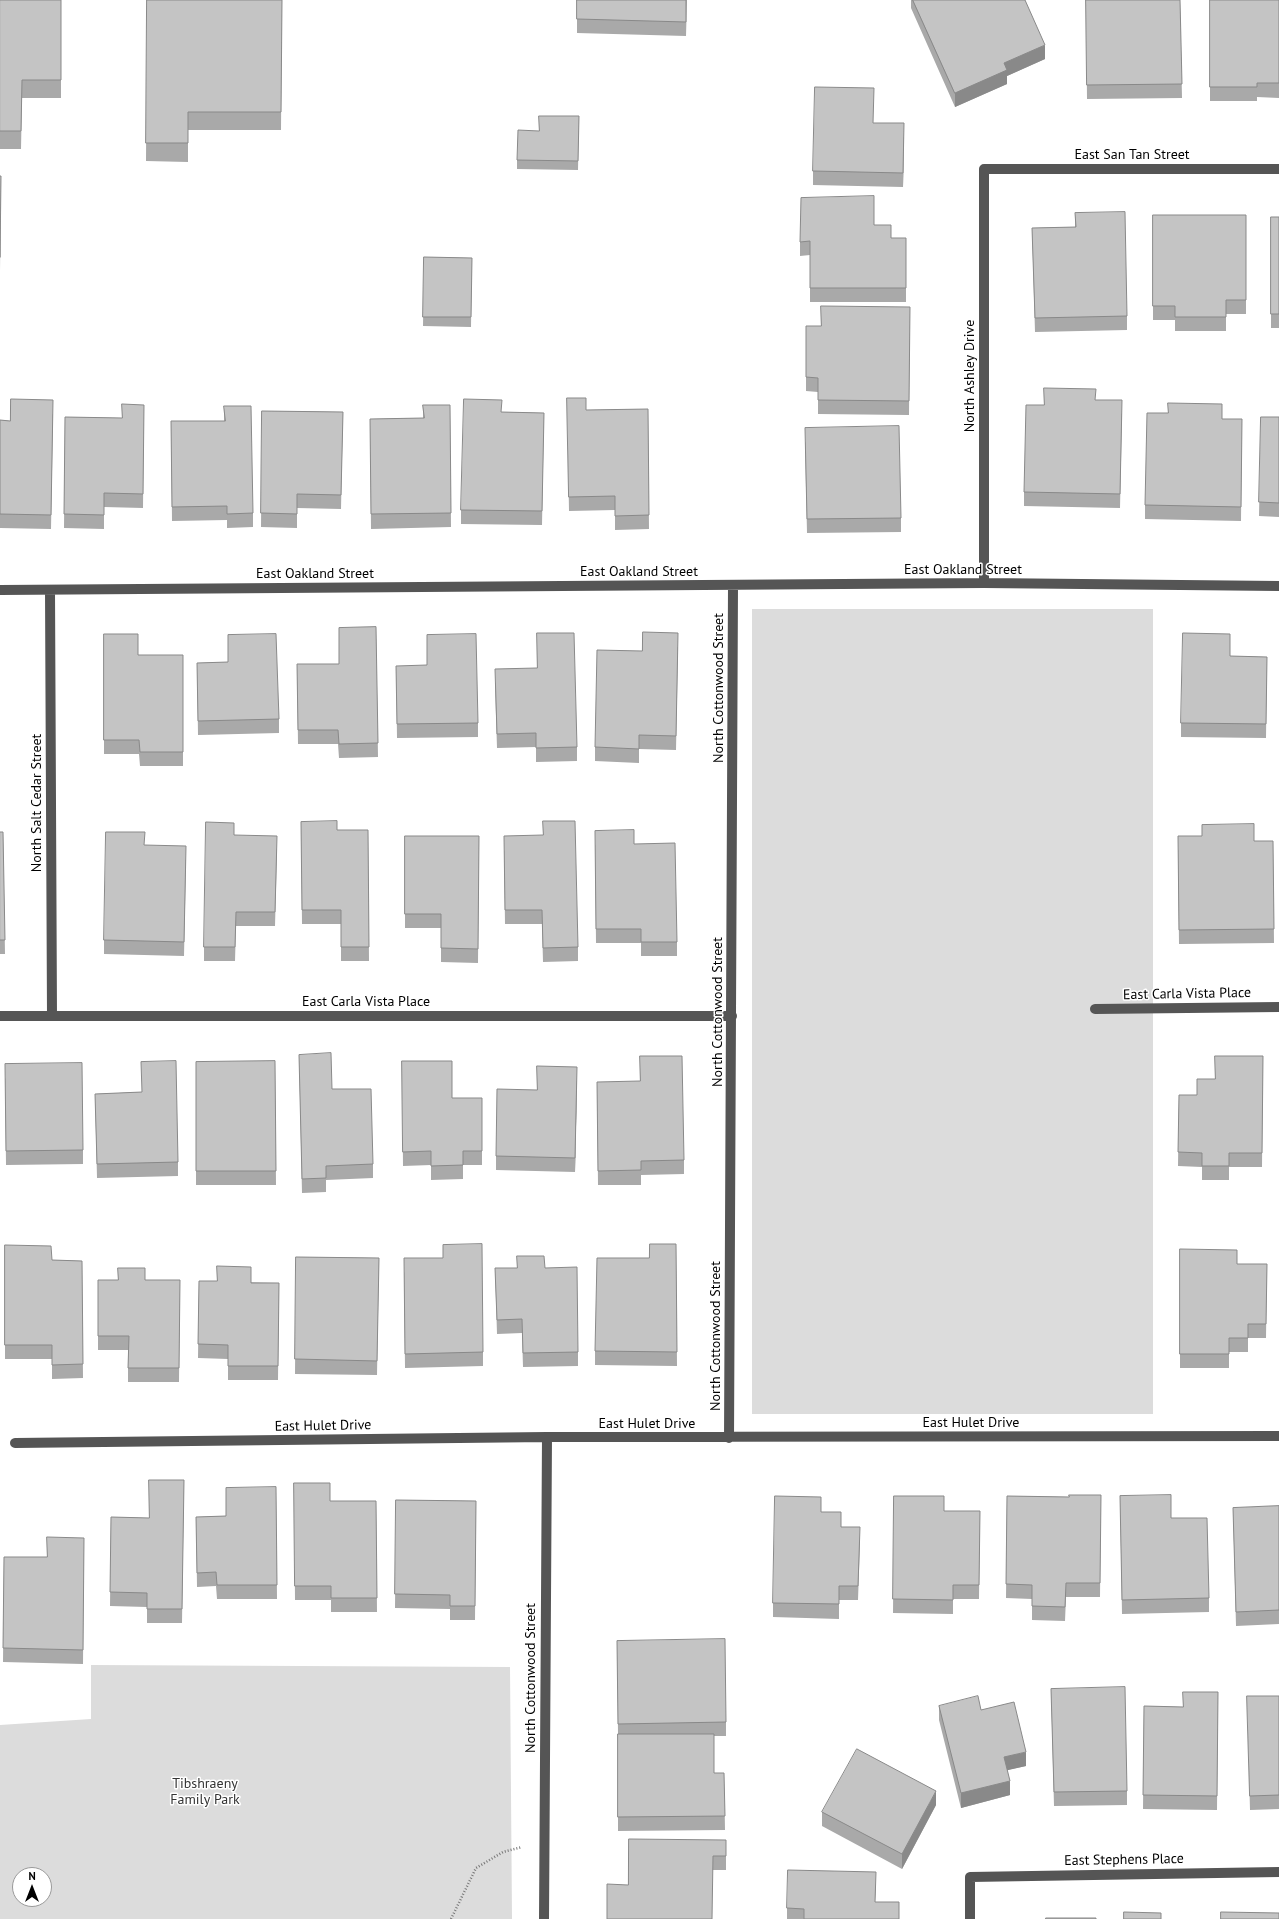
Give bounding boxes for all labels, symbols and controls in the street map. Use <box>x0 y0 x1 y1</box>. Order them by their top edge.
street label: East San Tan Street <box>1075 147 1189 163</box>
street label: North Ashley Drive <box>962 320 978 432</box>
street label: East Oakland Street <box>904 562 1022 578</box>
street label: East Oakland Street <box>580 564 698 580</box>
street label: East Oakland Street <box>256 566 374 582</box>
street label: North Cottonwood Street <box>711 613 727 763</box>
street label: North Salt Cedar Street <box>29 734 45 872</box>
street label: North Cottonwood Street <box>710 937 726 1087</box>
street label: East Carla Vista Place <box>1123 984 1251 1004</box>
street label: East Carla Vista Place <box>302 994 430 1010</box>
street label: North Cottonwood Street <box>708 1261 724 1411</box>
street label: East Hulet Drive <box>923 1415 1019 1431</box>
street label: East Hulet Drive <box>599 1416 695 1432</box>
street label: East Hulet Drive <box>274 1417 372 1435</box>
street label: North Cottonwood Street <box>523 1603 539 1753</box>
park label: Tibshraeny Family Park <box>170 1776 240 1808</box>
street label: East Stephens Place <box>1064 1851 1184 1869</box>
north arrow <box>12 1867 52 1907</box>
text: N <box>28 1869 36 1883</box>

